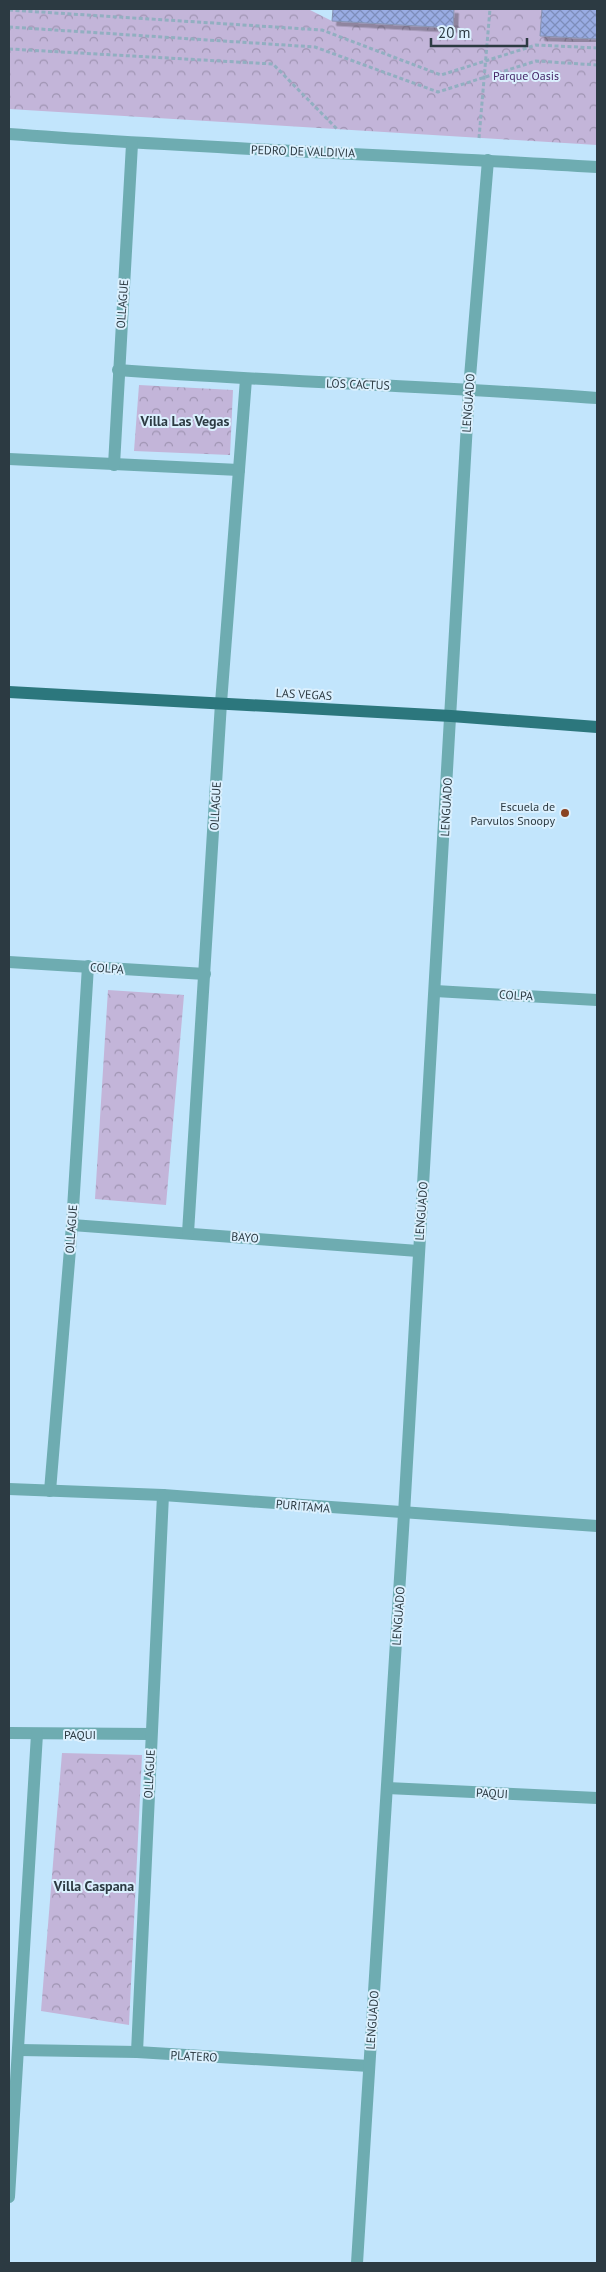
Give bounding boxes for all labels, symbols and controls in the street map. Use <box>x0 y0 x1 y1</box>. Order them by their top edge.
scale bar <box>431 15 527 47</box>
text: 20 m <box>438 23 471 42</box>
park label: Parque Oasis <box>493 68 559 83</box>
street label: PEDRO DE VALDIVIA <box>251 142 355 160</box>
street label: OLLAGUE <box>113 279 131 329</box>
street label: LENGUADO <box>458 373 478 433</box>
street label: LOS CACTUS <box>326 375 390 393</box>
district label: Villa Las Vegas <box>140 412 230 430</box>
street label: LAS VEGAS <box>275 685 333 703</box>
street label: LENGUADO <box>437 777 455 837</box>
street label: OLLAGUE <box>206 781 224 831</box>
place label: Escuela de Parvulos Snoopy <box>470 799 555 828</box>
marker: Escuela de Parvulos Snoopy <box>559 807 571 819</box>
street label: COLPA <box>90 959 124 977</box>
street label: COLPA <box>499 987 533 1003</box>
street label: LENGUADO <box>411 1181 431 1241</box>
street label: OLLAGUE <box>62 1204 80 1254</box>
street label: BAYO <box>231 1229 259 1245</box>
street label: PURITAMA <box>275 1496 331 1516</box>
street label: LENGUADO <box>388 1586 408 1646</box>
street label: PAQUI <box>64 1727 96 1742</box>
street label: OLLAGUE <box>140 1749 158 1799</box>
street label: PAQUI <box>476 1785 508 1801</box>
district label: Villa Caspana <box>53 1877 134 1895</box>
street label: LENGUADO <box>362 1990 382 2050</box>
street label: PLATERO <box>170 2047 218 2065</box>

